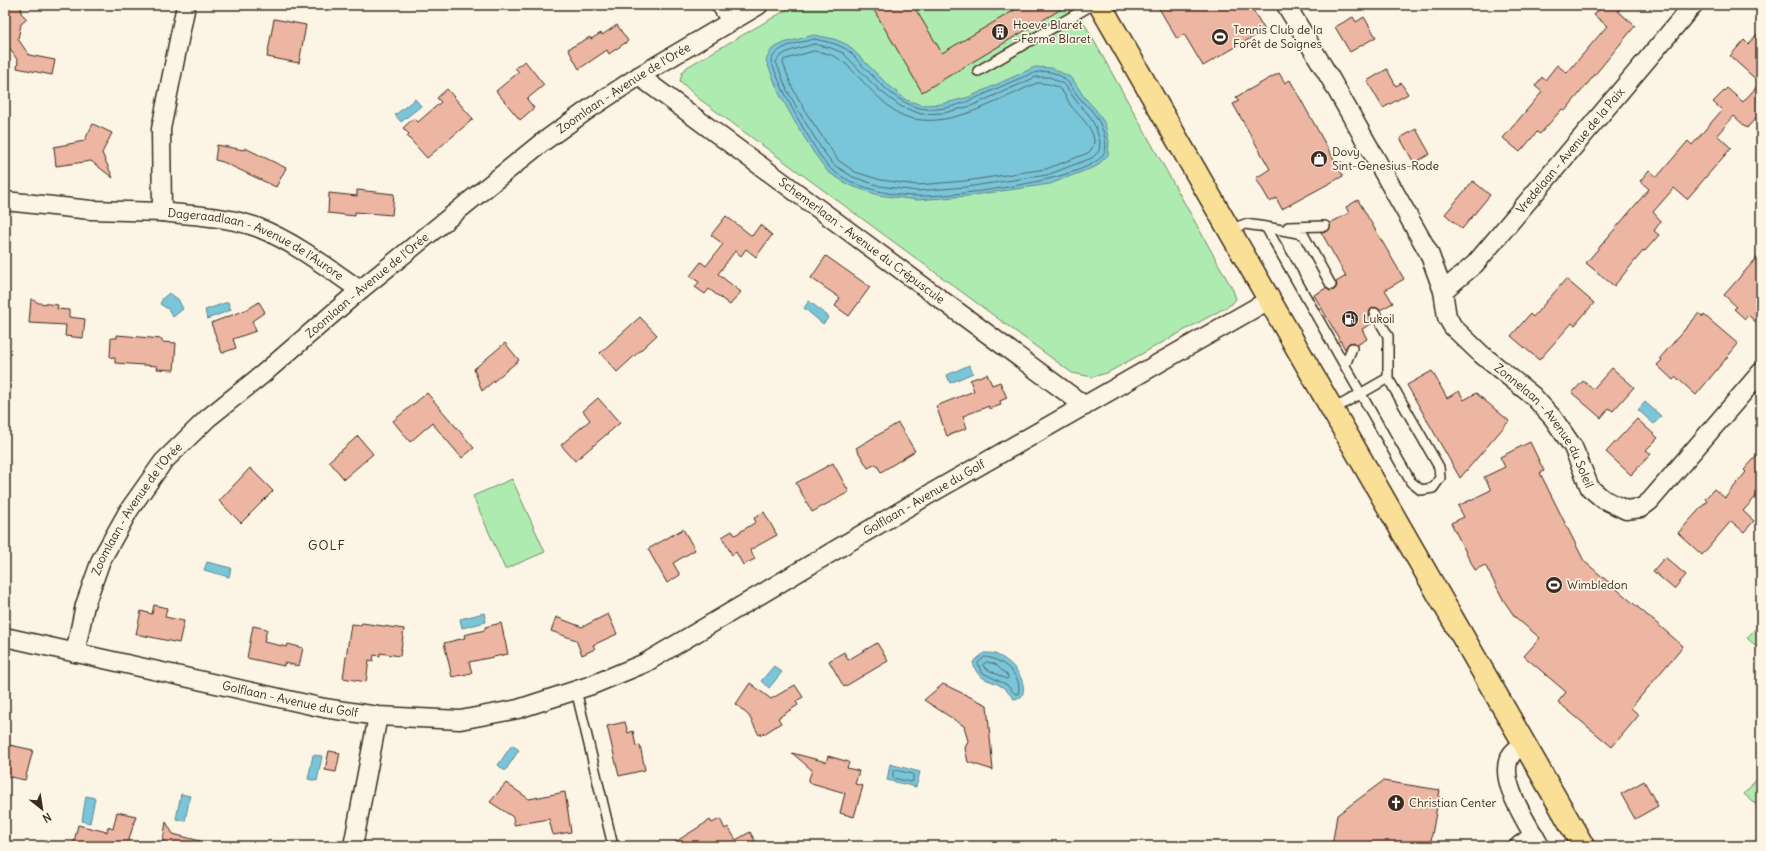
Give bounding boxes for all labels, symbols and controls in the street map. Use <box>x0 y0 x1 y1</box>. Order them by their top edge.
place label: Hoeve Blaret - Ferme Blaret <box>1013 17 1091 46</box>
building icon: Hoeve Blaret - Ferme Blaret <box>990 22 1010 42</box>
place label: Tennis Club de la Forêt de Soignes <box>1233 22 1323 51</box>
sports icon: Tennis Club de la Forêt de Soignes <box>1210 27 1230 47</box>
street label: Zoomlaan - Avenue de l'Orée <box>554 39 693 137</box>
street label: Vredelaan - Avenue de la Paix <box>1513 84 1627 216</box>
place label: Dovy Sint-Genesius-Rode <box>1332 144 1439 173</box>
shop icon: Dovy Sint-Genesius-Rode <box>1309 149 1329 169</box>
street label: Schemerlaan - Avenue du Crépuscule <box>776 174 948 307</box>
street label: Dageraadlaan - Avenue de l'Aurore <box>167 205 347 283</box>
street label: Zoomlaan - Avenue de l'Orée <box>302 229 431 341</box>
fuel station icon: Lukoil <box>1340 309 1360 329</box>
place label: Lukoil <box>1363 311 1395 326</box>
street label: Zonnelaan - Avenue du Soleil <box>1492 360 1597 490</box>
street label: Zoomlaan - Avenue de l'Orée <box>88 439 185 577</box>
street label: Golflaan - Avenue du Golf <box>860 456 988 539</box>
district label: GOLF <box>308 537 346 554</box>
sports icon: Wimbledon <box>1544 575 1564 595</box>
place label: Wimbledon <box>1567 577 1628 592</box>
street label: Golflaan - Avenue du Golf <box>221 678 360 720</box>
north arrow <box>22 789 62 829</box>
church icon: Christian Center <box>1386 793 1406 813</box>
place label: Christian Center <box>1409 795 1497 810</box>
text: N <box>40 810 54 826</box>

